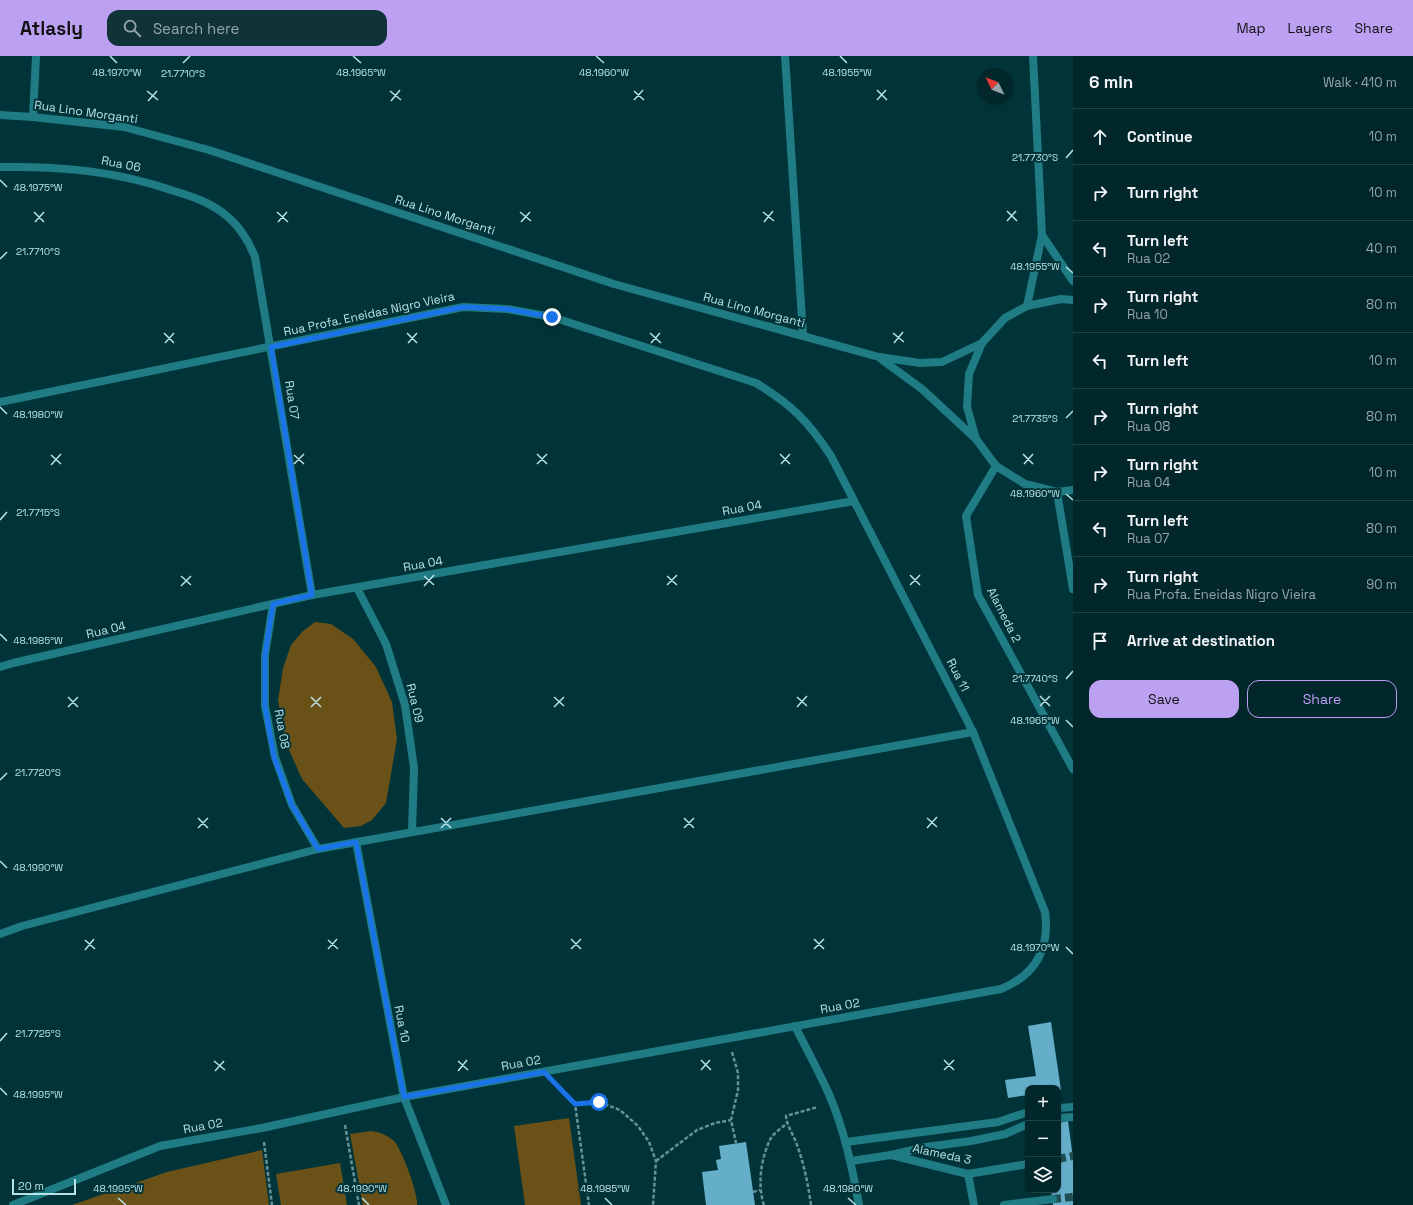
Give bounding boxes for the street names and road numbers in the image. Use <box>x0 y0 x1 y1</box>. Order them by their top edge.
street label: Rua Lino Morganti <box>33 97 139 127</box>
street label: Rua 06 <box>100 152 142 176</box>
street label: Rua Lino Morganti <box>393 191 497 239</box>
street label: Rua Profa. Eneidas Nigro Vieira <box>282 288 456 340</box>
street label: Rua Lino Morganti <box>701 289 807 331</box>
street label: Rua 07 <box>281 379 303 421</box>
street label: Rua 04 <box>721 497 764 519</box>
street label: Rua 04 <box>402 553 445 575</box>
street label: Alameda 2 <box>983 585 1025 645</box>
street label: Rua 04 <box>85 618 128 642</box>
street label: Rua 11 <box>943 656 973 694</box>
street label: Rua 09 <box>403 682 427 724</box>
street label: Rua 08 <box>271 708 293 750</box>
street label: Rua 02 <box>819 995 861 1017</box>
street label: Rua 10 <box>391 1004 413 1044</box>
street label: Rua 02 <box>500 1052 542 1074</box>
street label: Rua 02 <box>182 1115 224 1137</box>
street label: Alameda 3 <box>911 1140 973 1168</box>

